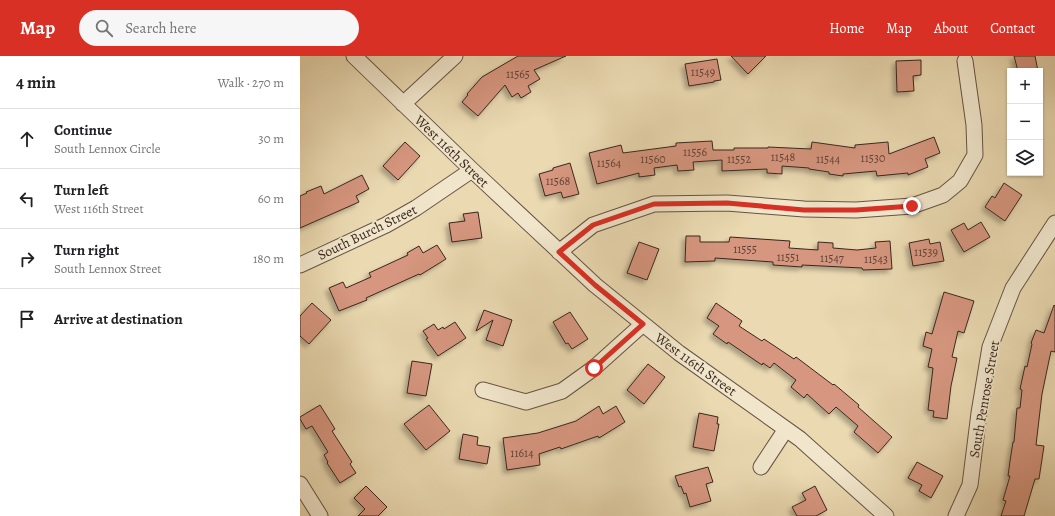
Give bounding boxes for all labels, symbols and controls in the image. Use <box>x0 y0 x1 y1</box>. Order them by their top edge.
search box <box>79 10 359 46</box>
text: Map <box>20 15 55 41</box>
icon: search <box>93 17 115 39</box>
text: Search here <box>125 18 197 38</box>
text: Home <box>829 19 864 38</box>
text: Map <box>886 19 912 38</box>
text: About <box>934 19 968 38</box>
text: Contact <box>990 19 1035 38</box>
house number: 11549 <box>691 64 715 80</box>
house number: 11565 <box>506 66 530 82</box>
map controls <box>1007 68 1043 176</box>
button: + <box>1007 68 1043 104</box>
text: 4 min <box>16 71 56 94</box>
text: Walk · 270 m <box>218 74 284 91</box>
button: − <box>1007 104 1043 140</box>
street label: West 116th Street <box>410 110 493 192</box>
text: Continue <box>54 120 112 140</box>
icon: ahead <box>16 128 38 150</box>
text: 30 m <box>258 130 284 147</box>
text: South Lennox Circle <box>54 140 160 157</box>
button: layers <box>1007 140 1043 176</box>
house number: 11556 <box>683 144 707 160</box>
house number: 11548 <box>771 149 795 165</box>
house number: 11530 <box>861 150 885 166</box>
house number: 11560 <box>640 151 666 167</box>
house number: 11552 <box>727 151 751 167</box>
house number: 11544 <box>816 151 841 167</box>
house number: 11564 <box>597 155 622 171</box>
house number: 11568 <box>546 173 571 189</box>
text: Turn left <box>54 180 109 200</box>
icon: left <box>16 188 38 210</box>
text: 60 m <box>258 190 284 207</box>
route end <box>903 197 921 215</box>
text: West 116th Street <box>54 200 144 217</box>
street label: South Burch Street <box>314 200 420 265</box>
text: Turn right <box>54 240 119 260</box>
house number: 11555 <box>733 241 757 257</box>
house number: 11539 <box>914 244 938 260</box>
icon: right <box>16 248 38 270</box>
house number: 11551 <box>777 249 799 265</box>
text: 180 m <box>253 250 284 267</box>
house number: 11547 <box>820 250 845 266</box>
house number: 11543 <box>864 251 888 267</box>
text: South Lennox Street <box>54 260 162 277</box>
icon: arrive <box>16 308 38 330</box>
text: Arrive at destination <box>54 309 183 329</box>
street label: West 116th Street <box>650 328 741 401</box>
street label: South Penrose Street <box>965 339 1004 459</box>
route start <box>585 359 603 377</box>
house number: 11614 <box>510 445 534 461</box>

